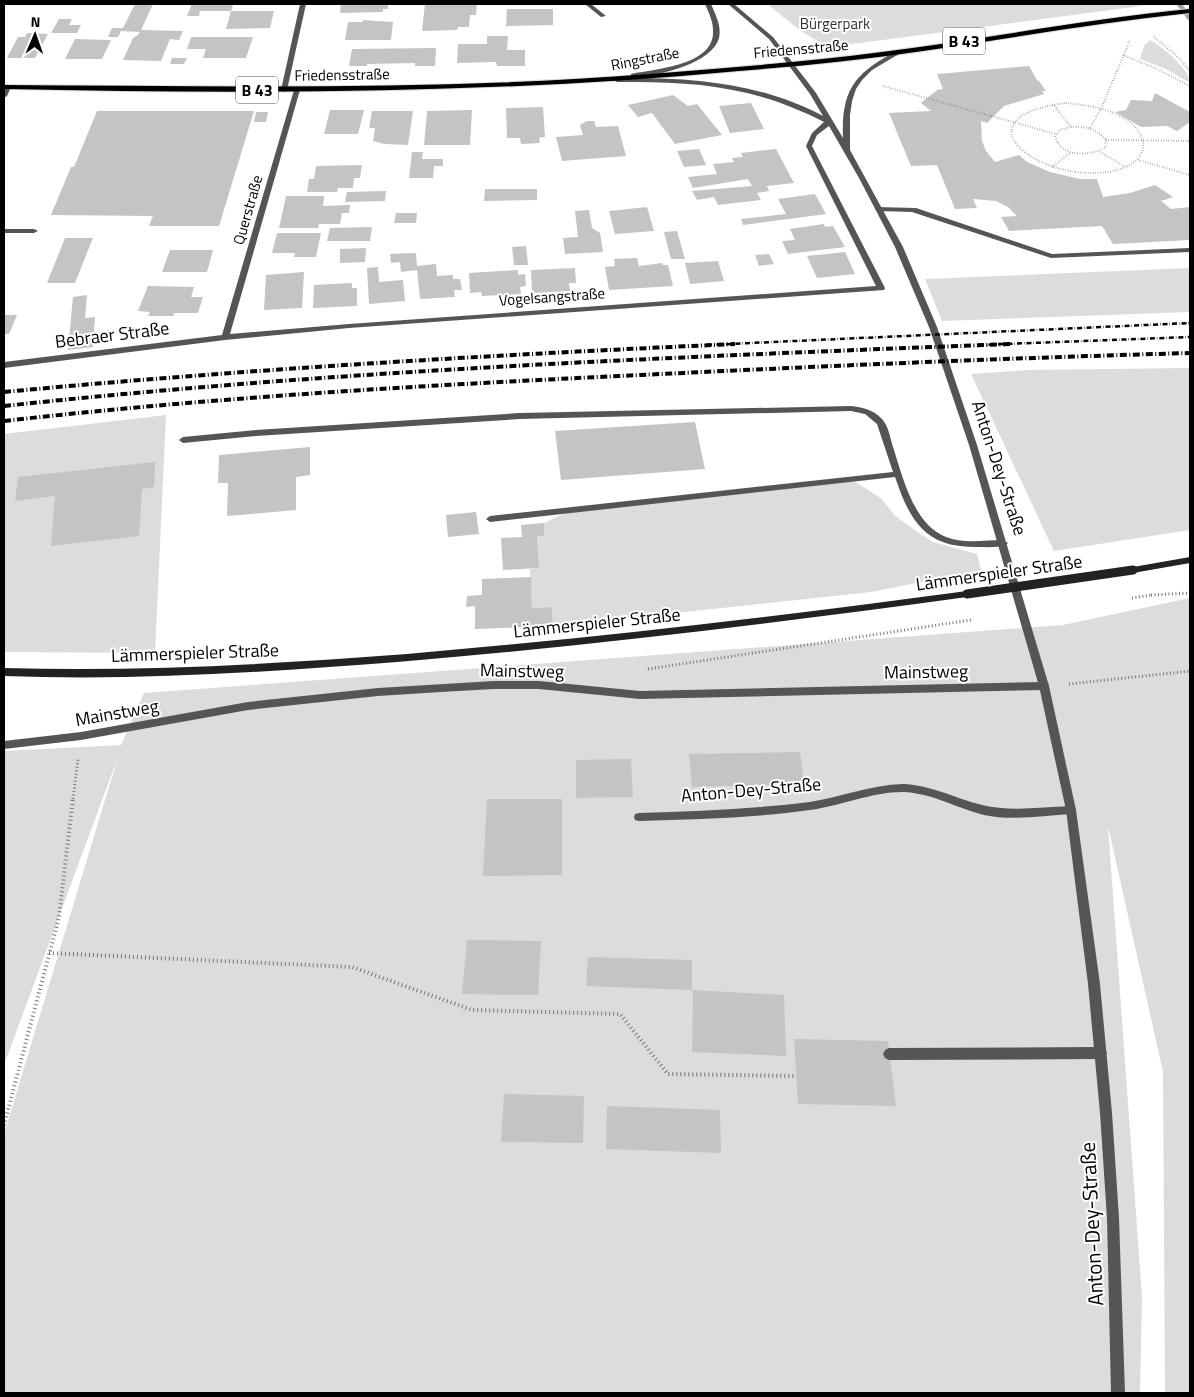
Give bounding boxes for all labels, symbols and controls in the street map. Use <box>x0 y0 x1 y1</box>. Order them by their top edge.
north arrow <box>10 10 60 60</box>
text: N <box>30 11 41 32</box>
park label: Bürgerpark <box>800 12 870 35</box>
road number: B 43 <box>943 27 985 54</box>
street label: Friedensstraße <box>752 33 849 64</box>
street label: Ringstraße <box>609 41 681 76</box>
street label: Friedensstraße <box>294 62 390 87</box>
road number: B 43 <box>236 76 278 104</box>
street label: Querstraße <box>227 172 268 248</box>
street label: Vogelsangstraße <box>498 281 606 312</box>
street label: Bebraer Straße <box>53 314 171 355</box>
street label: Anton-Dey-Straße <box>965 397 1034 539</box>
street label: Lämmerspieler Straße <box>914 547 1084 598</box>
street label: Lämmerspieler Straße <box>512 600 682 645</box>
street label: Lämmerspieler Straße <box>111 636 279 669</box>
street label: Mainstweg <box>480 656 564 685</box>
street label: Mainstweg <box>884 657 968 686</box>
street label: Mainstweg <box>73 692 161 733</box>
street label: Anton-Dey-Straße <box>680 770 822 809</box>
street label: Anton-Dey-Straße <box>1071 1141 1111 1307</box>

